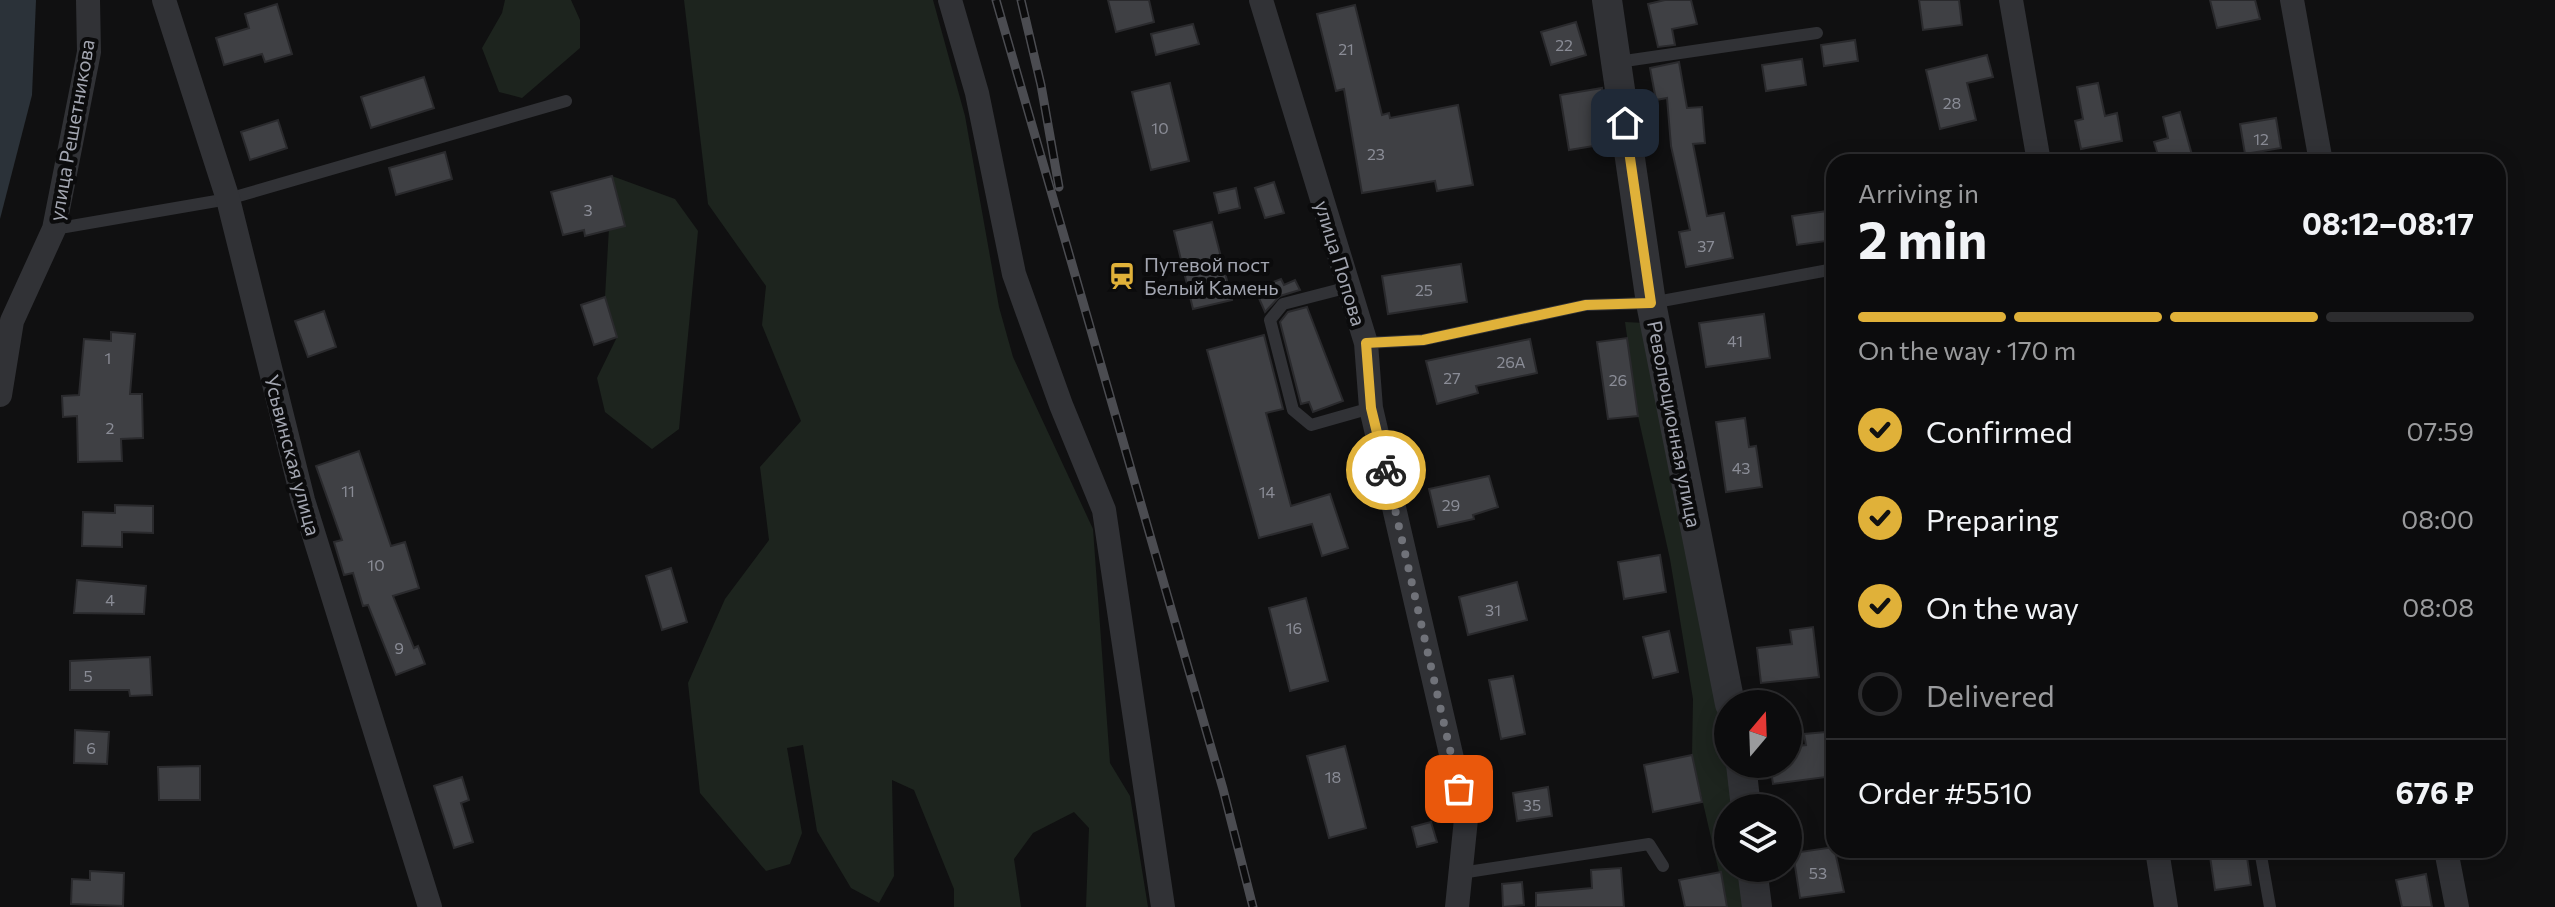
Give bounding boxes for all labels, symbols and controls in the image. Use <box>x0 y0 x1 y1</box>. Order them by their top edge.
house number: 22 <box>1555 35 1573 54</box>
street label: улица Решетникова <box>43 37 99 223</box>
house number: 21 <box>1338 39 1354 58</box>
pin <box>1591 89 1659 157</box>
house number: 28 <box>1943 93 1961 112</box>
icon: home <box>1603 101 1647 145</box>
house number: 10 <box>1151 118 1169 137</box>
house number: 12 <box>2253 129 2269 148</box>
house number: 23 <box>1367 144 1385 163</box>
text: Arriving in <box>1858 177 1979 208</box>
street label: улица Попова <box>1311 197 1371 329</box>
house number: 3 <box>583 200 593 219</box>
text: 08:12–08:17 <box>2302 204 2474 241</box>
text: 2 min <box>1858 206 1987 270</box>
house number: 37 <box>1697 236 1715 255</box>
place label: Путевой пост Белый Камень <box>1144 252 1279 299</box>
station icon: Путевой пост Белый Камень <box>1107 261 1137 291</box>
house number: 25 <box>1415 280 1433 299</box>
street label: Революционная улица <box>1643 318 1707 530</box>
house number: 41 <box>1727 331 1743 350</box>
text: On the way · 170 m <box>1858 334 2076 365</box>
house number: 1 <box>105 348 111 367</box>
house number: 26А <box>1496 352 1526 371</box>
house number: 27 <box>1443 368 1461 387</box>
house number: 26 <box>1609 370 1627 389</box>
street label: Усьвинская улица <box>260 372 326 538</box>
icon: check <box>1858 408 1902 452</box>
text: Confirmed <box>1926 412 2073 449</box>
text: 07:59 <box>2407 415 2474 446</box>
house number: 2 <box>106 418 115 437</box>
courier <box>1346 430 1426 510</box>
icon: bike <box>1364 448 1408 492</box>
house number: 43 <box>1732 458 1750 477</box>
house number: 11 <box>341 481 355 500</box>
house number: 14 <box>1259 482 1276 501</box>
house number: 29 <box>1442 495 1460 514</box>
icon: check <box>1858 496 1902 540</box>
text: Preparing <box>1926 500 2059 537</box>
text: 08:00 <box>2401 503 2474 534</box>
house number: 10 <box>367 555 385 574</box>
icon: check <box>1858 584 1902 628</box>
text: On the way <box>1926 588 2079 625</box>
house number: 4 <box>105 590 115 609</box>
text: 08:08 <box>2402 591 2474 622</box>
house number: 31 <box>1485 600 1501 619</box>
house number: 16 <box>1286 618 1302 637</box>
house number: 9 <box>394 638 404 657</box>
house number: 5 <box>83 666 93 685</box>
text: Delivered <box>1926 676 2055 713</box>
north arrow <box>1714 690 1802 778</box>
map controls <box>1714 690 1802 882</box>
house number: 6 <box>86 738 96 757</box>
pin <box>1425 755 1493 823</box>
house number: 18 <box>1325 767 1341 786</box>
icon: bag <box>1437 767 1481 811</box>
text: Order #5510 <box>1858 773 2032 810</box>
text: 676 ₽ <box>2395 773 2474 810</box>
button: layers <box>1714 794 1802 882</box>
house number: 35 <box>1523 795 1541 814</box>
house number: 53 <box>1809 863 1827 882</box>

